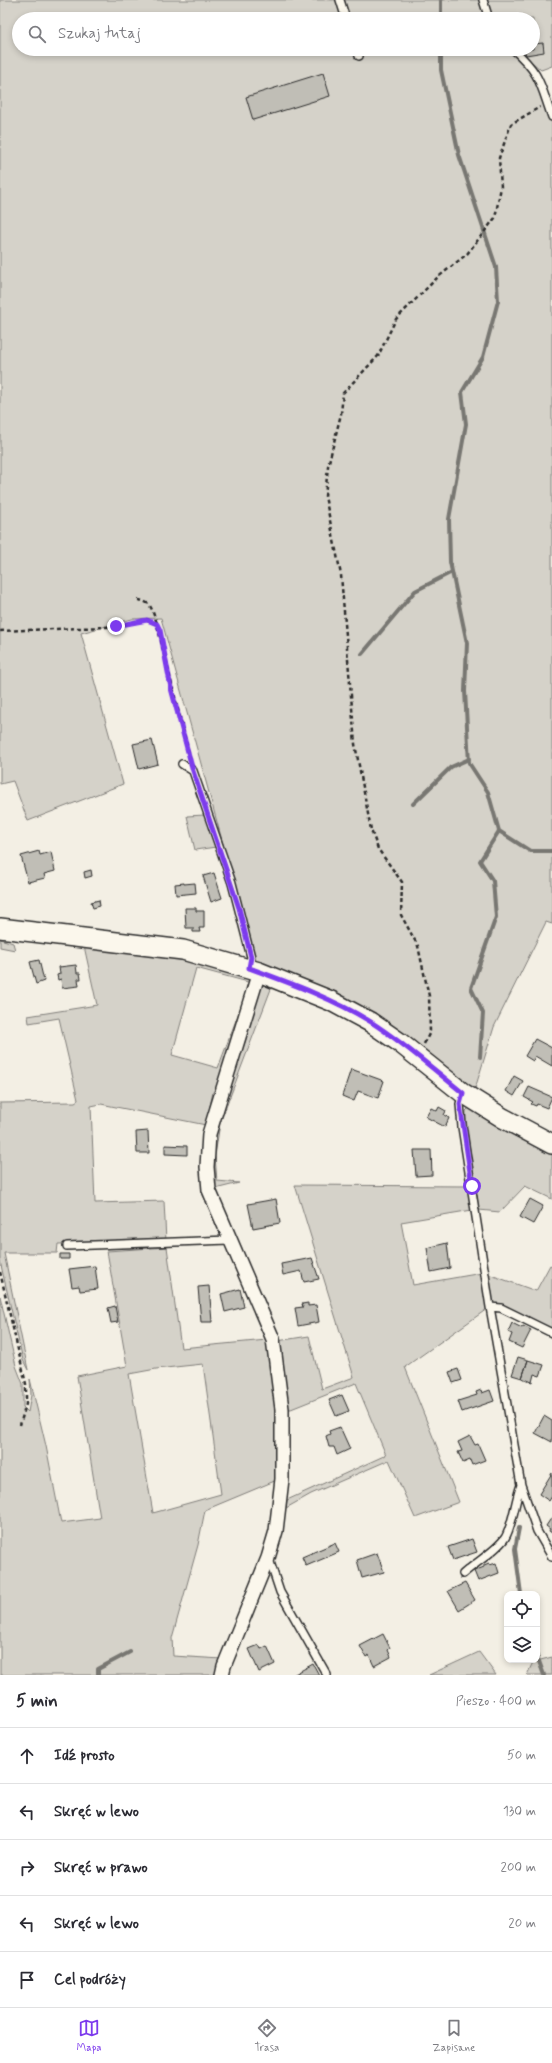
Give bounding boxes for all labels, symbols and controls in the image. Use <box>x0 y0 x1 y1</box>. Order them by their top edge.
search box <box>12 12 540 56</box>
icon: search <box>26 23 48 45</box>
text: Szukaj tutaj <box>58 24 141 44</box>
route end <box>107 617 125 635</box>
route start <box>463 1177 481 1195</box>
map controls <box>504 1591 540 1663</box>
button: locate <box>504 1591 540 1627</box>
button: layers <box>504 1627 540 1663</box>
text: 5 min <box>16 1690 58 1712</box>
text: Pieszo · 400 m <box>456 1693 536 1710</box>
icon: ahead <box>16 1745 38 1767</box>
text: Idź prosto <box>54 1746 115 1766</box>
text: 50 m <box>507 1747 536 1764</box>
icon: left <box>16 1801 38 1823</box>
text: Skręć w lewo <box>54 1802 139 1822</box>
text: 130 m <box>503 1803 536 1820</box>
icon: right <box>16 1857 38 1879</box>
text: Skręć w prawo <box>54 1858 148 1878</box>
text: 200 m <box>501 1859 536 1876</box>
icon: left <box>16 1913 38 1935</box>
text: Skręć w lewo <box>54 1914 139 1934</box>
text: 20 m <box>508 1915 536 1932</box>
icon: arrive <box>16 1969 38 1991</box>
text: Cel podróży <box>54 1970 126 1990</box>
tab: Mapa <box>76 2017 102 2055</box>
tab: Trasa <box>255 2017 279 2055</box>
tab: Zapisane <box>432 2017 476 2055</box>

